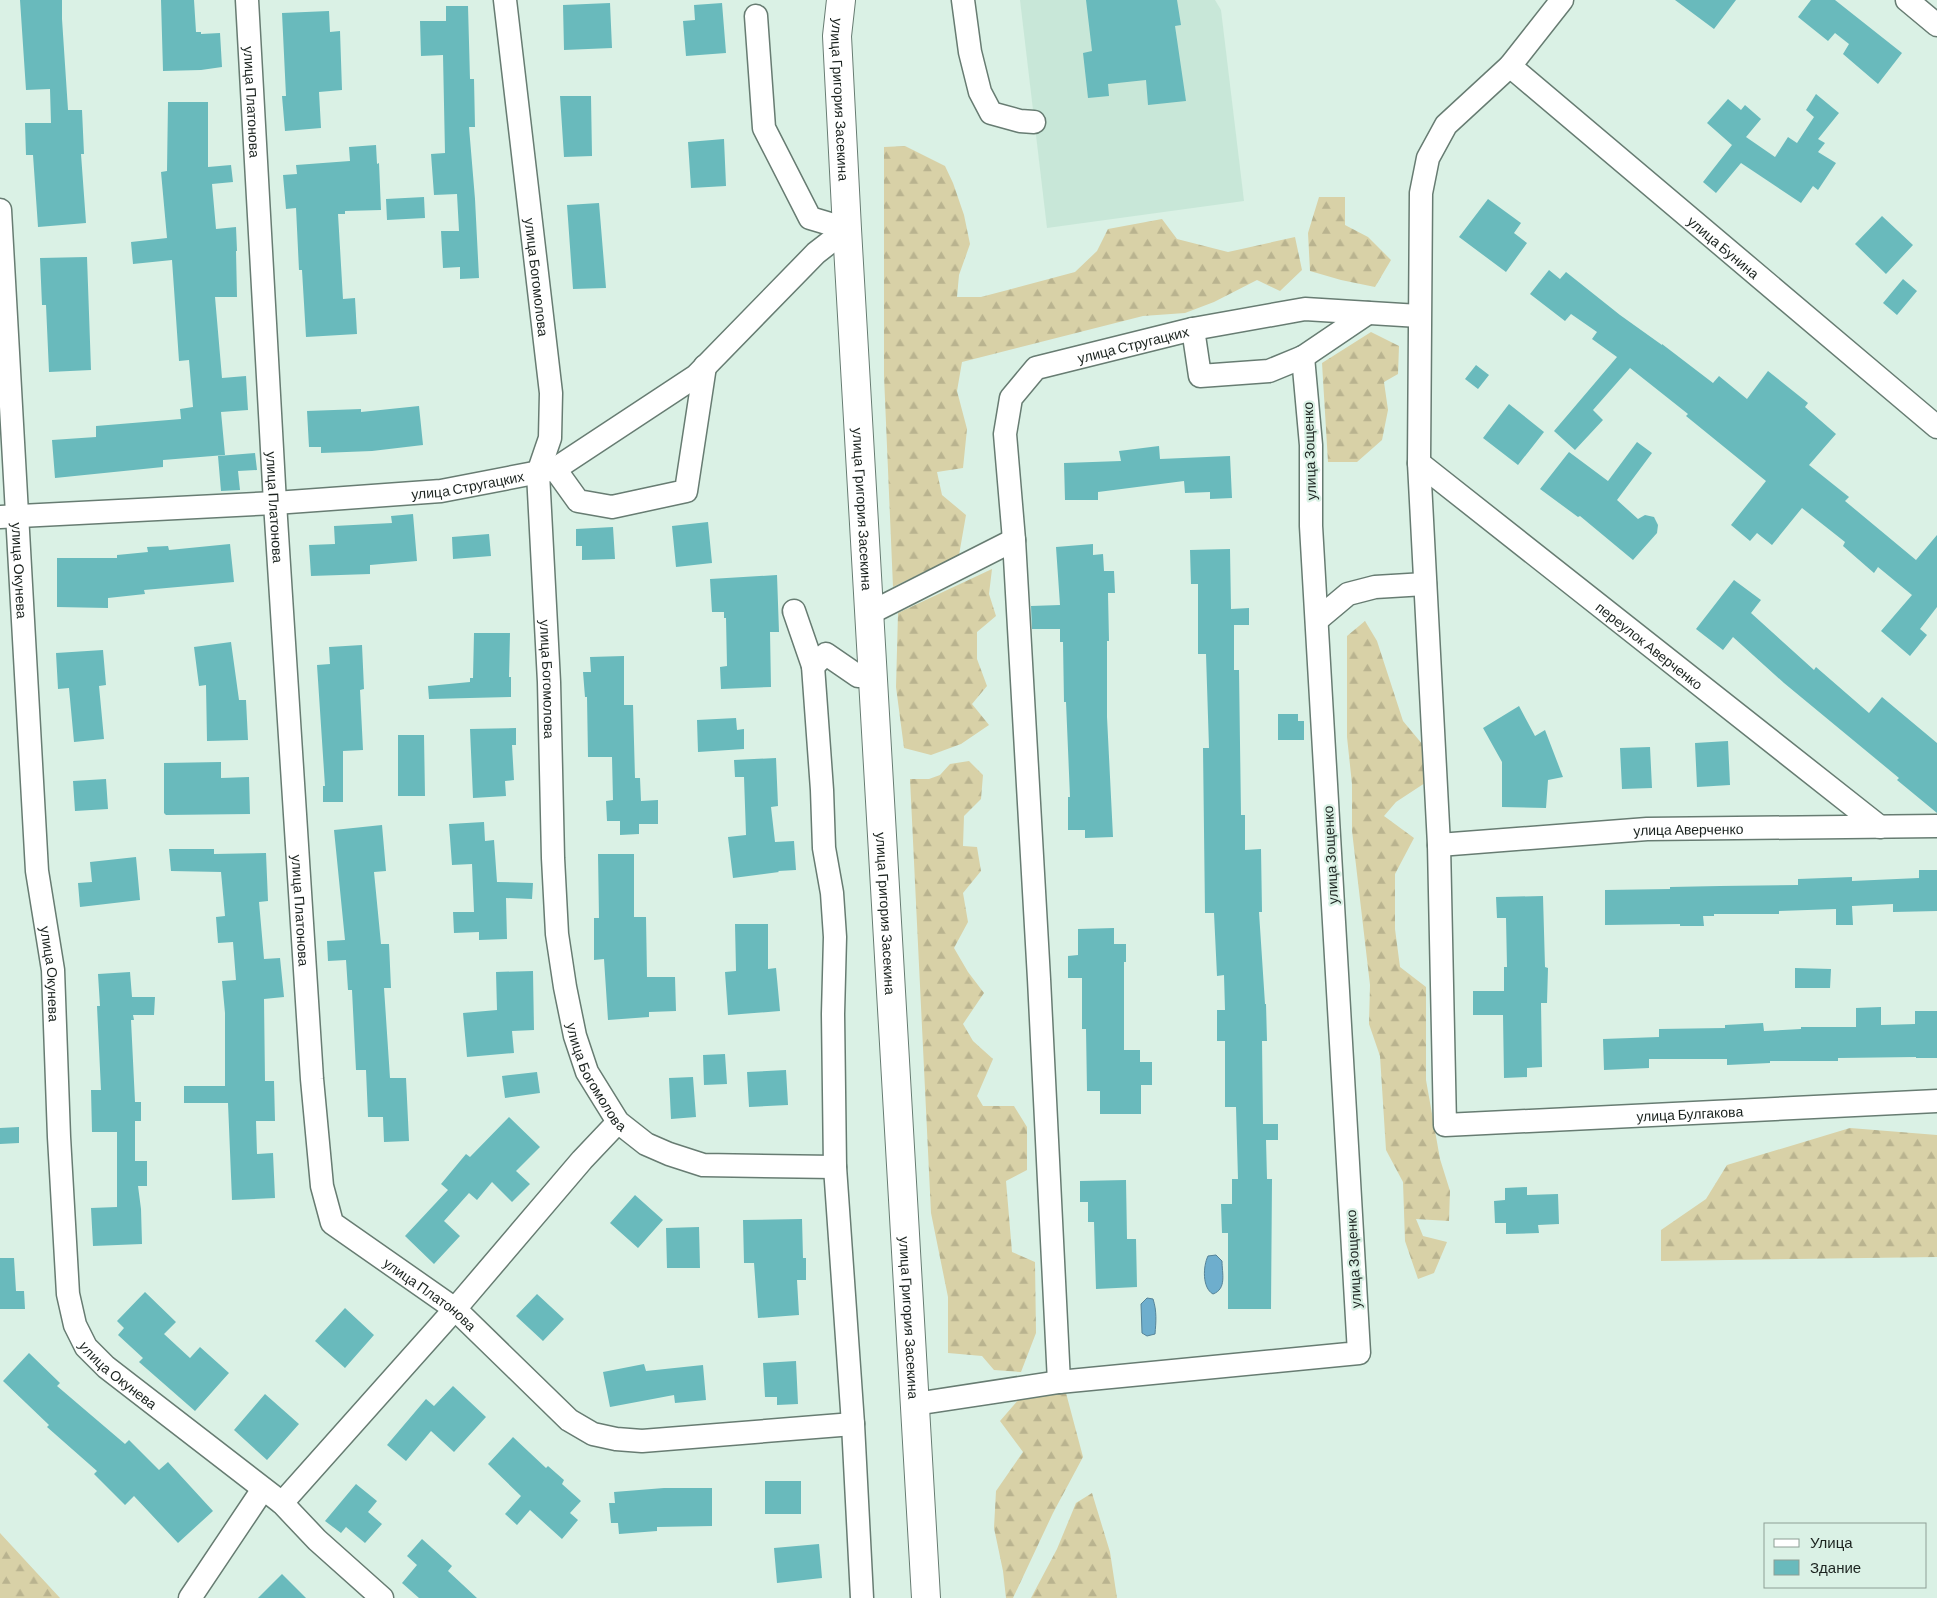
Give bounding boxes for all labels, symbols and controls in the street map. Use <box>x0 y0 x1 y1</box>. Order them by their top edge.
street label: улица Григория Засекина <box>828 17 853 182</box>
street label: улица Платонова <box>241 46 264 158</box>
street label: улица Бунина <box>1685 212 1763 282</box>
street label: улица Богомолова <box>522 217 553 338</box>
street label: улица Стругацких <box>1075 322 1190 366</box>
street label: улица Зощенко <box>1299 401 1319 501</box>
street label: улица Григория Засекина <box>850 427 876 591</box>
street label: улица Платонова <box>264 451 287 564</box>
street label: улица Стругацких <box>411 467 525 502</box>
street label: улица Окунева <box>9 522 31 619</box>
street label: переулок Аверченко <box>1593 598 1707 693</box>
street label: улица Богомолова <box>537 619 559 739</box>
street label: улица Зощенко <box>1319 805 1341 905</box>
street label: улица Аверченко <box>1633 820 1744 839</box>
street label: улица Григория Засекина <box>873 832 900 995</box>
street label: улица Платонова <box>289 854 313 967</box>
street label: улица Окунева <box>38 925 63 1022</box>
street label: улица Богомолова <box>564 1021 631 1134</box>
street label: улица Булгакова <box>1636 1102 1744 1124</box>
street label: улица Зощенко <box>1342 1209 1364 1309</box>
street label: улица Григория Засекина <box>897 1236 923 1400</box>
street label: улица Платонова <box>381 1253 480 1334</box>
street label: улица Окунева <box>76 1339 161 1412</box>
legend <box>1764 1523 1927 1588</box>
text: Улица <box>1810 1533 1853 1551</box>
text: Здание <box>1810 1558 1861 1576</box>

